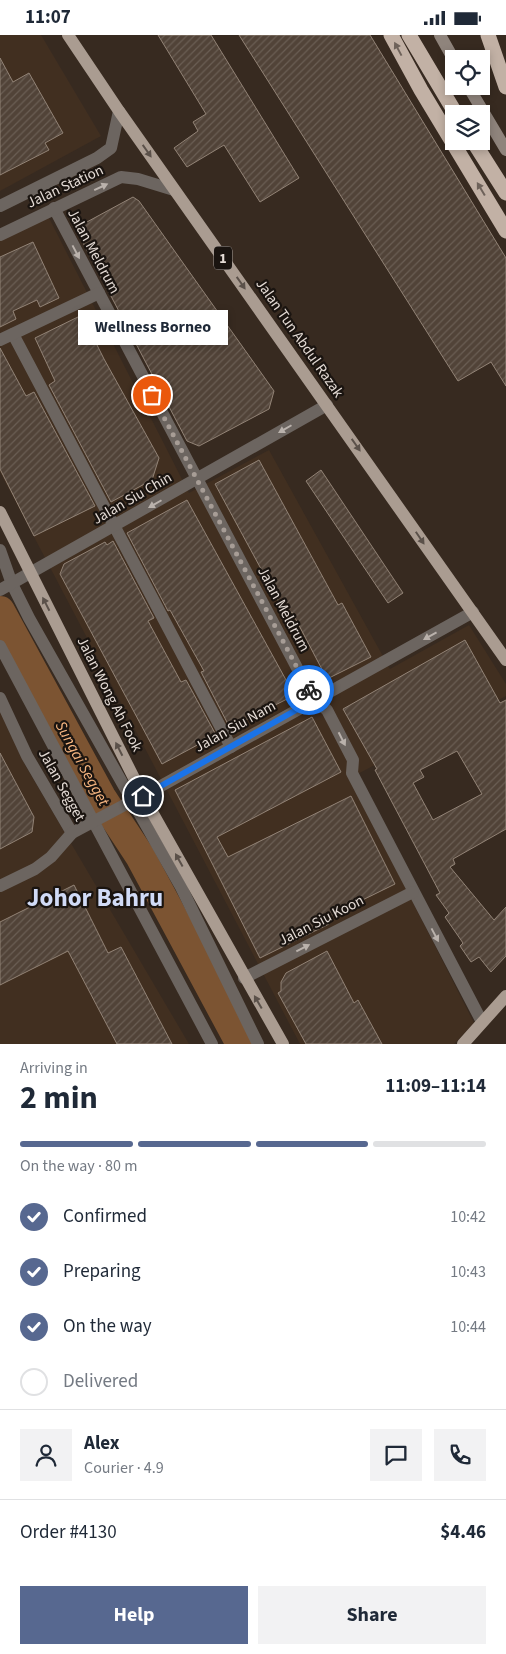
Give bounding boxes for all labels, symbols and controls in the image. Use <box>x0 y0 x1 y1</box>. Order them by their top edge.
text: 11:07 <box>25 4 71 31</box>
one-way arrow <box>394 43 403 56</box>
map controls <box>445 50 490 150</box>
button: locate <box>445 50 490 95</box>
button: layers <box>445 105 490 150</box>
one-way arrow <box>142 144 152 157</box>
street label: Jalan Station <box>24 160 107 213</box>
one-way arrow <box>93 182 108 191</box>
one-way arrow <box>476 183 485 196</box>
street label: Jalan Meldrum <box>62 205 125 298</box>
one-way arrow <box>72 245 81 258</box>
road number: 1 <box>214 247 232 269</box>
street label: Jalan Tun Abdul Razak <box>251 275 349 402</box>
one-way arrow <box>235 276 246 289</box>
callout: Wellness Borneo <box>77 310 227 345</box>
text: Wellness Borneo <box>95 316 211 338</box>
pin <box>131 374 173 416</box>
icon: bag <box>138 381 166 409</box>
one-way arrow <box>278 425 292 434</box>
one-way arrow <box>351 438 361 452</box>
street label: Jalan Siu Chin <box>89 467 176 530</box>
one-way arrow <box>148 499 161 508</box>
one-way arrow <box>416 531 425 544</box>
street label: Jalan Meldrum <box>252 563 315 656</box>
one-way arrow <box>42 597 50 611</box>
one-way arrow <box>423 632 438 640</box>
street label: Jalan Wong Ah Fook <box>72 633 148 756</box>
courier <box>284 665 334 715</box>
icon: bike <box>295 676 323 704</box>
street label: Jalan Siu Nam <box>191 695 280 757</box>
water label: Sungai Segget <box>50 717 115 811</box>
one-way arrow <box>338 732 346 746</box>
one-way arrow <box>115 742 123 756</box>
street label: Jalan Segget <box>33 745 90 825</box>
pin <box>122 775 164 817</box>
icon: home <box>129 782 157 810</box>
one-way arrow <box>174 853 183 867</box>
district label: Johor Bahru <box>27 880 163 916</box>
street label: Jalan Siu Koon <box>275 890 368 951</box>
one-way arrow <box>431 928 439 942</box>
one-way arrow <box>296 944 311 952</box>
one-way arrow <box>254 995 263 1008</box>
text: Arriving in <box>20 1057 88 1079</box>
text: 11:09–11:14 <box>385 1073 486 1100</box>
text: 2 min <box>20 1075 98 1121</box>
text: On the way · 80 m <box>20 1155 137 1177</box>
icon: check <box>20 1203 48 1231</box>
text: Confirmed <box>63 1203 147 1230</box>
text: 10:42 <box>450 1206 486 1228</box>
icon: check <box>20 1258 48 1286</box>
text: Preparing <box>63 1258 141 1285</box>
text: 10:43 <box>450 1261 486 1283</box>
icon: check <box>20 1313 48 1341</box>
text: On the way <box>63 1313 152 1340</box>
text: 10:44 <box>450 1316 486 1338</box>
text: Delivered <box>63 1368 138 1395</box>
button: person <box>20 1429 72 1481</box>
button: chat <box>370 1429 422 1481</box>
button: phone <box>434 1429 486 1481</box>
text: Alex <box>84 1430 120 1457</box>
text: Courier · 4.9 <box>84 1457 164 1479</box>
text: Order #4130 <box>20 1519 117 1546</box>
text: $4.46 <box>440 1519 486 1546</box>
button: Help <box>20 1586 248 1644</box>
button: Share <box>258 1586 486 1644</box>

